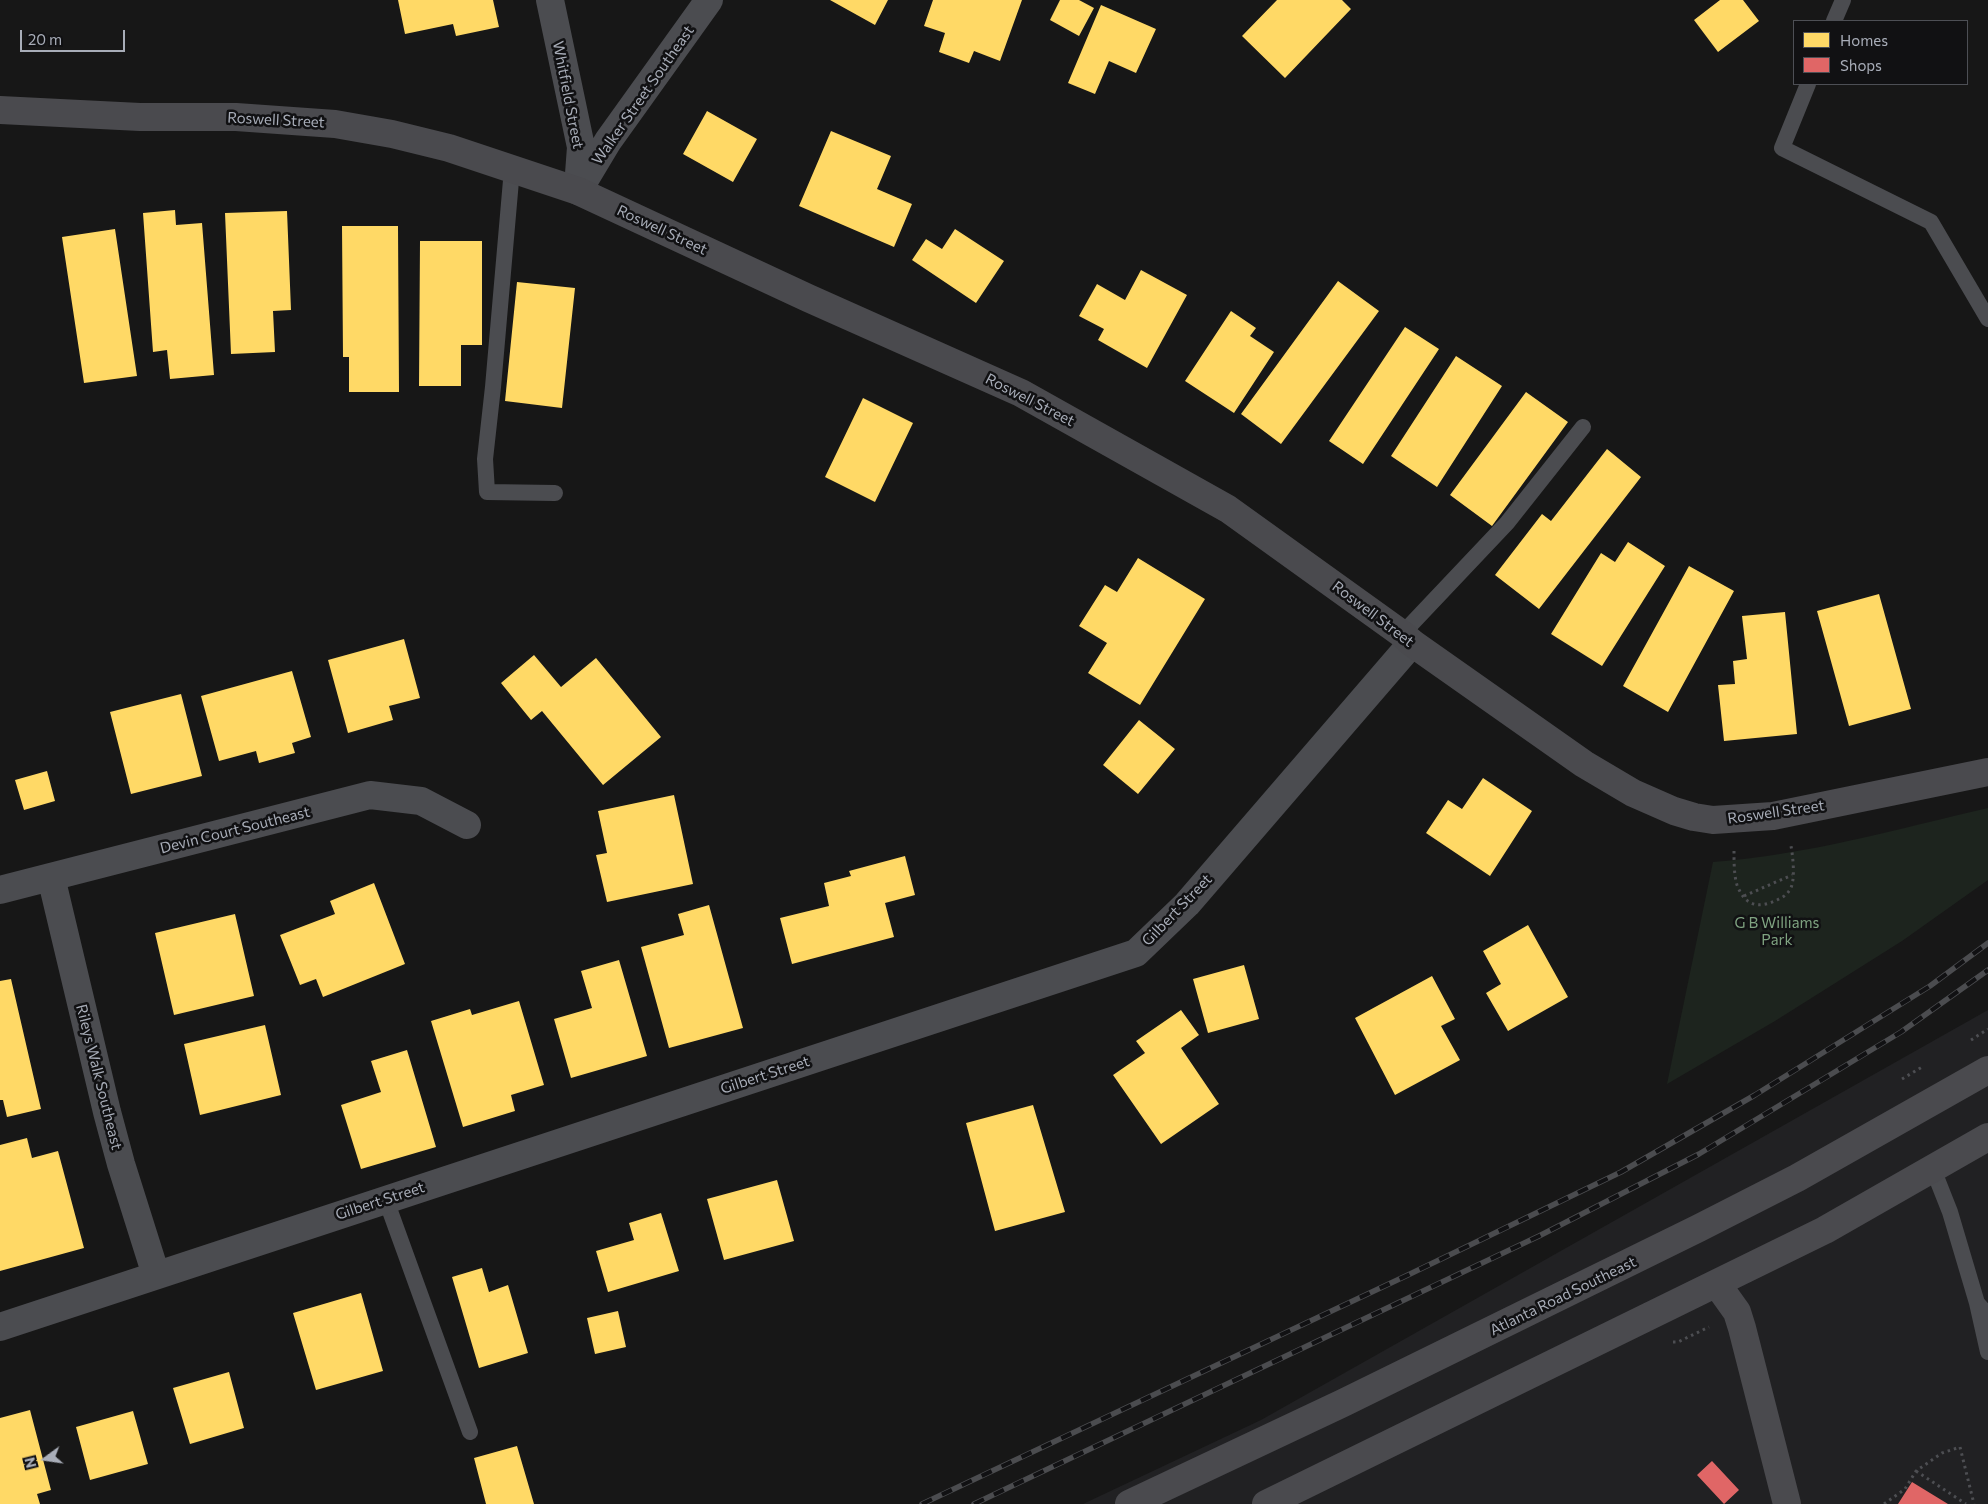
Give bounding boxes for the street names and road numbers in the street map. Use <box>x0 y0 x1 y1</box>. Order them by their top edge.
street label: Walker Street Southeast <box>588 22 698 168</box>
street label: Whitfield Street <box>549 40 587 150</box>
street label: Roswell Street <box>227 108 325 132</box>
street label: Roswell Street <box>614 201 710 259</box>
street label: Roswell Street <box>982 370 1078 430</box>
street label: Roswell Street <box>1329 577 1417 651</box>
street label: Roswell Street <box>1726 796 1826 828</box>
street label: Devin Court Southeast <box>158 803 312 857</box>
street label: Gilbert Street <box>1138 870 1216 950</box>
street label: Rileys Walk Southeast <box>72 1002 126 1152</box>
street label: Gilbert Street <box>718 1052 812 1098</box>
street label: Gilbert Street <box>333 1178 427 1224</box>
street label: Atlanta Road Southeast <box>1487 1253 1639 1339</box>

